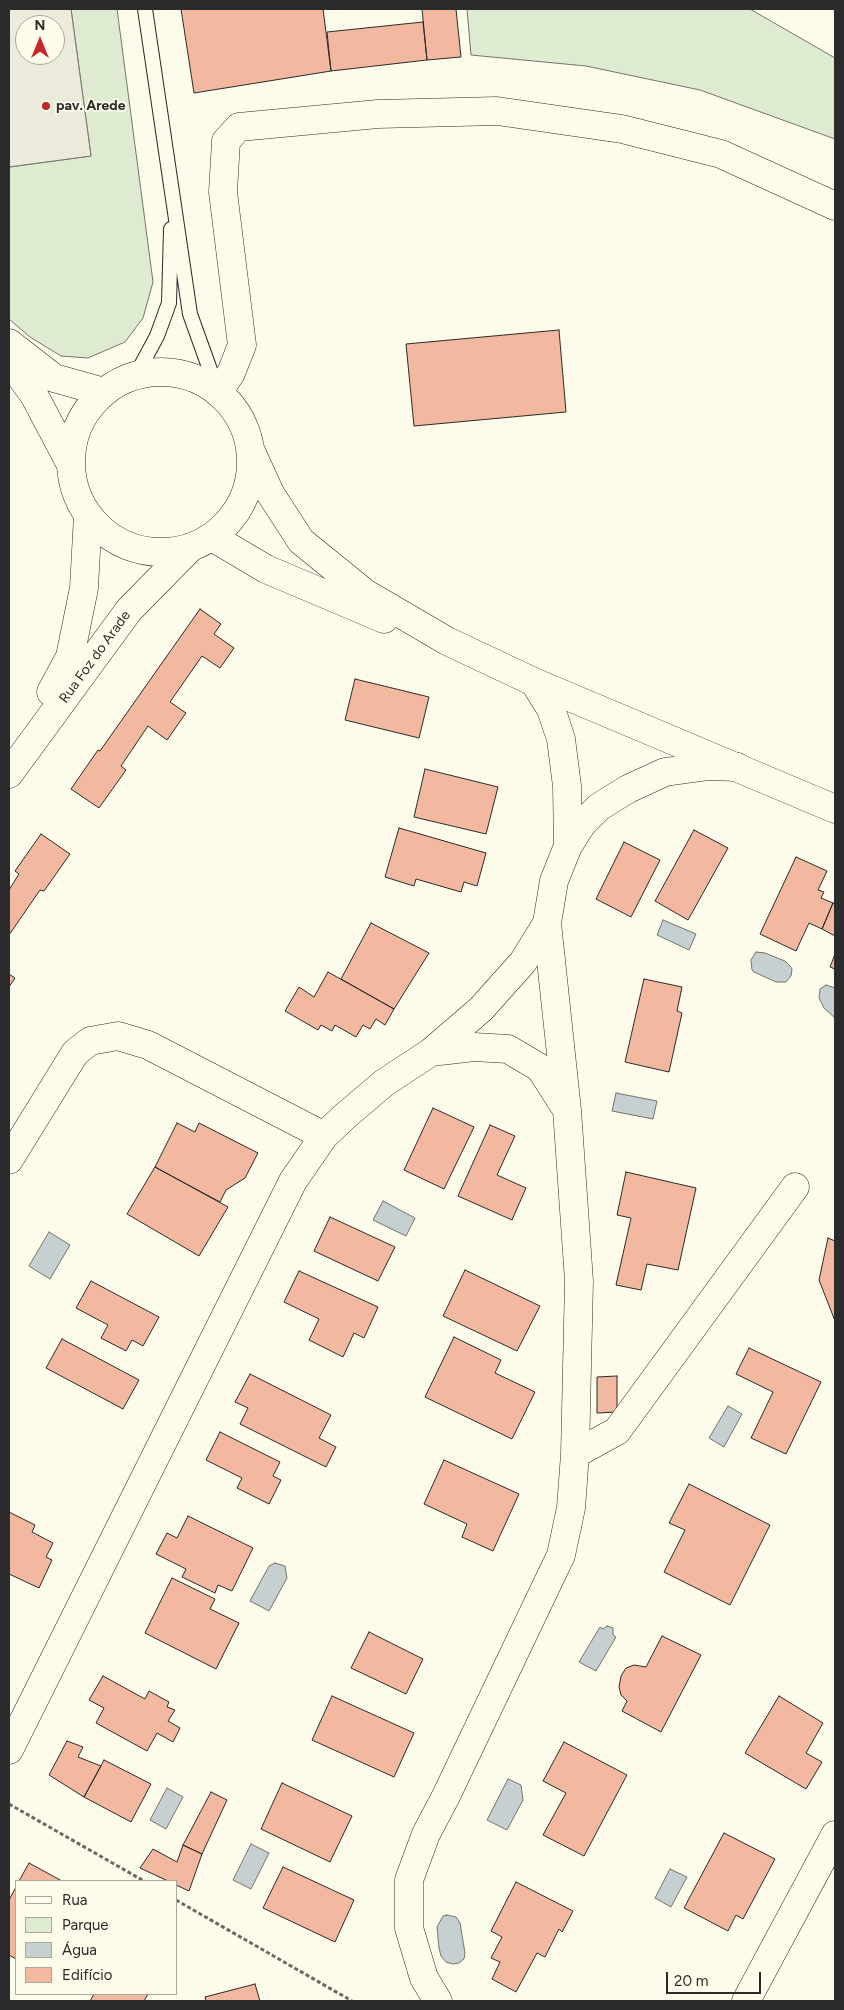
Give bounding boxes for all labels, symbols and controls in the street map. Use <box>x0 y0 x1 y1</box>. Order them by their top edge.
north arrow <box>15 15 65 65</box>
text: N <box>35 17 45 34</box>
place label: pav. Arede <box>56 98 125 114</box>
marker: pav. Arede <box>40 100 52 112</box>
street label: Rua Foz do Arade <box>56 608 134 706</box>
legend <box>15 1880 178 1995</box>
text: Rua <box>62 1891 87 1909</box>
text: Parque <box>62 1916 109 1934</box>
text: Água <box>62 1941 97 1959</box>
scale bar <box>669 1962 764 1994</box>
text: Edifício <box>62 1966 112 1984</box>
text: 20 m <box>674 1972 708 1990</box>

